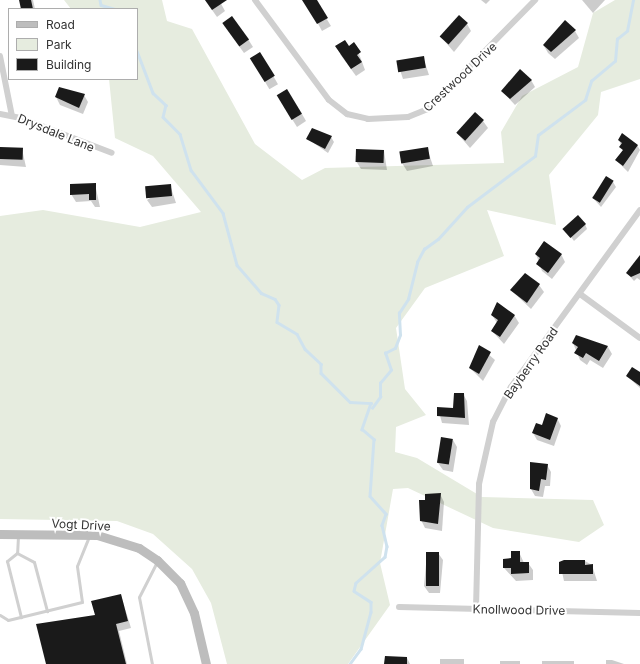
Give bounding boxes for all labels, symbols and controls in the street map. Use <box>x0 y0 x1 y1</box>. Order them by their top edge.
legend <box>8 8 138 80</box>
text: Road <box>46 17 75 32</box>
text: Park <box>46 37 72 52</box>
street label: Crestwood Drive <box>420 39 500 115</box>
text: Building <box>46 57 91 72</box>
street label: Drysdale Lane <box>16 111 96 155</box>
street label: Bayberry Road <box>501 324 561 402</box>
street label: Vogt Drive <box>51 516 111 534</box>
street label: Knollwood Drive <box>473 602 565 618</box>

